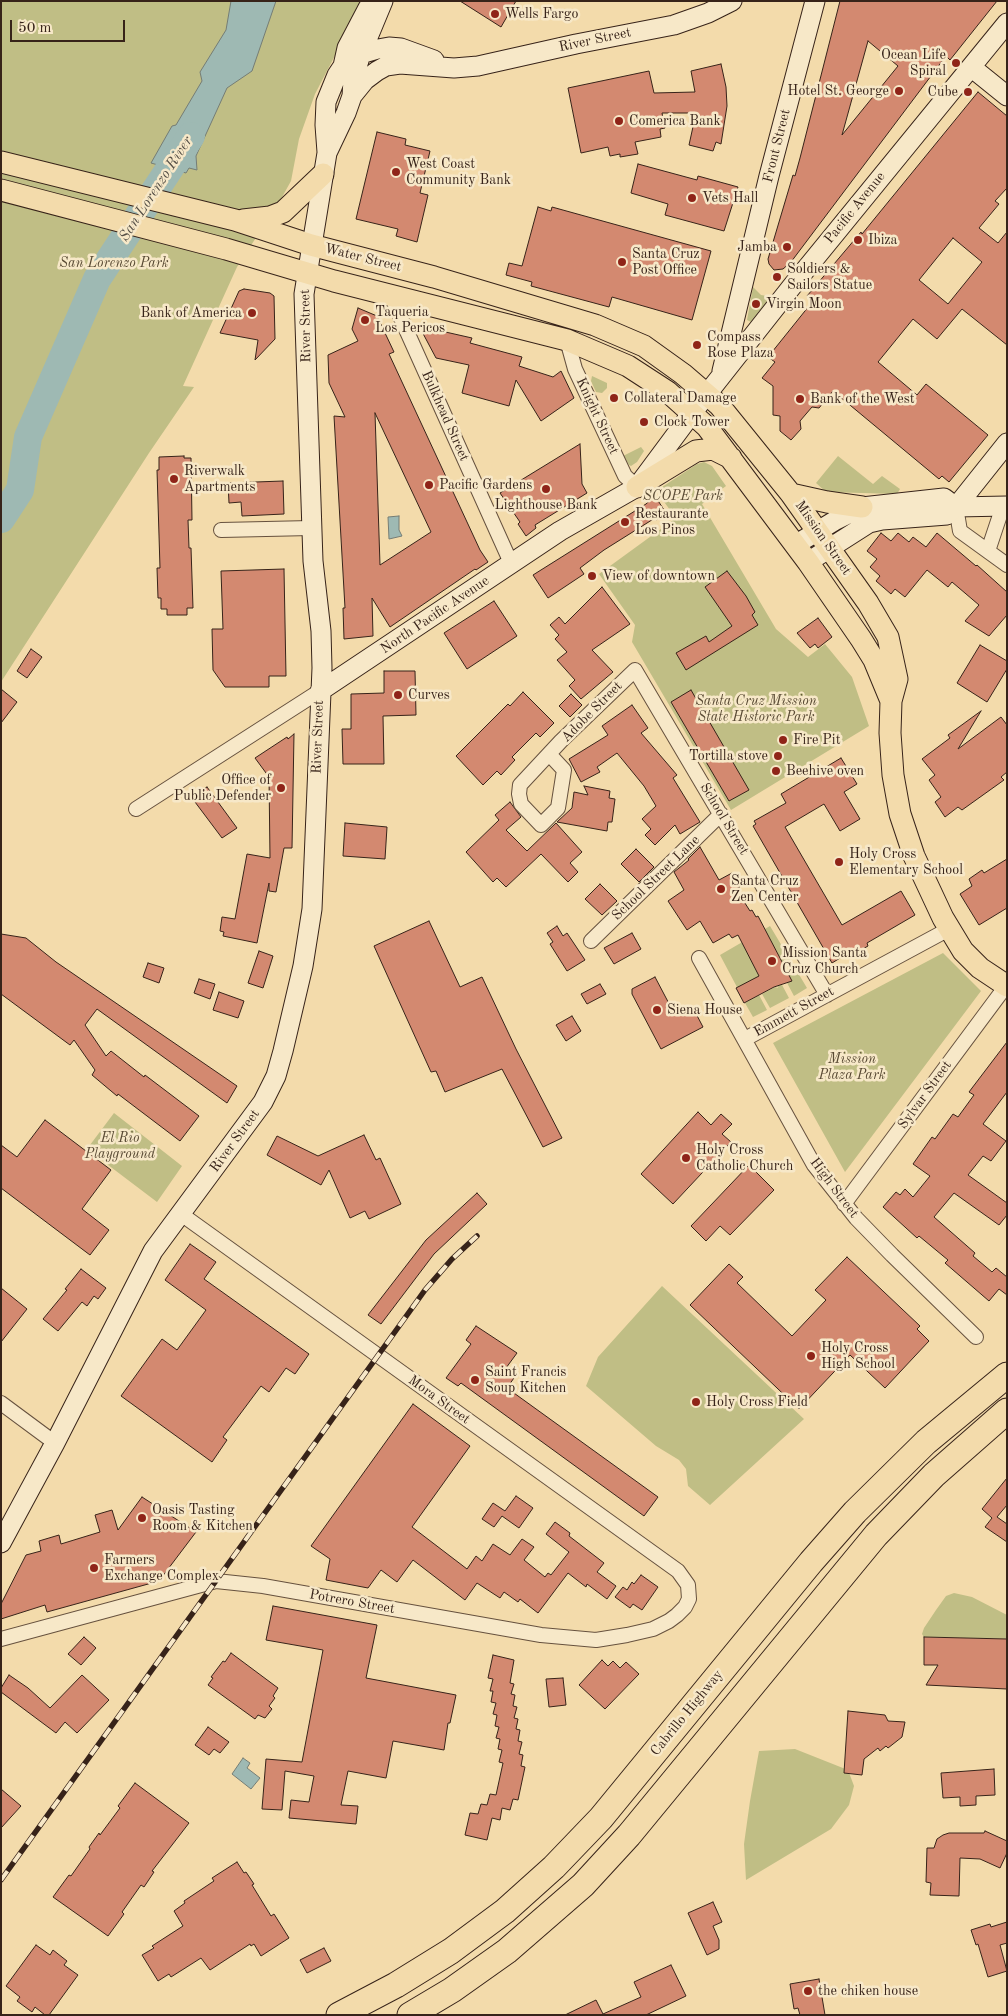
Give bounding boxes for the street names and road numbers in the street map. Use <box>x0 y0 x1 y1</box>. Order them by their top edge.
street label: River Street <box>557 24 633 56</box>
street label: Front Street <box>760 107 794 185</box>
street label: Pacific Avenue <box>821 169 889 247</box>
street label: Water Street <box>323 240 403 276</box>
street label: River Street <box>297 289 315 363</box>
street label: Bulkhead Street <box>417 368 473 464</box>
street label: Knight Street <box>572 375 622 457</box>
street label: Mission Street <box>791 498 855 578</box>
street label: North Pacific Avenue <box>377 572 493 658</box>
street label: Adobe Street <box>558 678 626 746</box>
street label: River Street <box>308 700 328 774</box>
street label: School Street <box>696 780 752 858</box>
street label: School Street Lane <box>609 832 703 924</box>
street label: Emmett Street <box>751 983 837 1041</box>
street label: Sylvar Street <box>895 1057 955 1133</box>
street label: River Street <box>207 1106 263 1176</box>
street label: High Street <box>806 1155 862 1221</box>
street label: Mora Street <box>405 1372 473 1428</box>
street label: Potrero Street <box>308 1586 396 1618</box>
street label: Cabrillo Highway <box>647 1667 727 1759</box>

